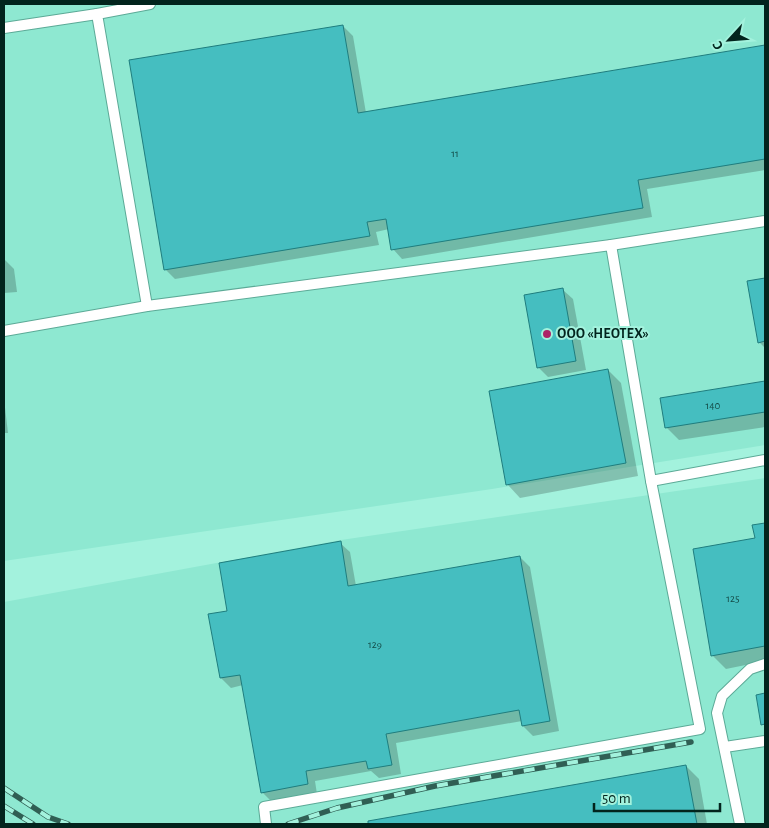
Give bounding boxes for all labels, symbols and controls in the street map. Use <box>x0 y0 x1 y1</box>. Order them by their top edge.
north arrow <box>704 15 754 65</box>
text: С <box>710 38 726 52</box>
house number: 11 <box>451 148 459 159</box>
place label: ООО «НЕОТЕХ» <box>557 327 649 341</box>
marker: ООО «НЕОТЕХ» <box>541 328 553 340</box>
house number: 140 <box>706 400 721 411</box>
house number: 125 <box>726 593 740 604</box>
house number: 129 <box>368 639 382 650</box>
scale bar <box>594 780 720 812</box>
text: 50 m <box>602 791 631 806</box>

